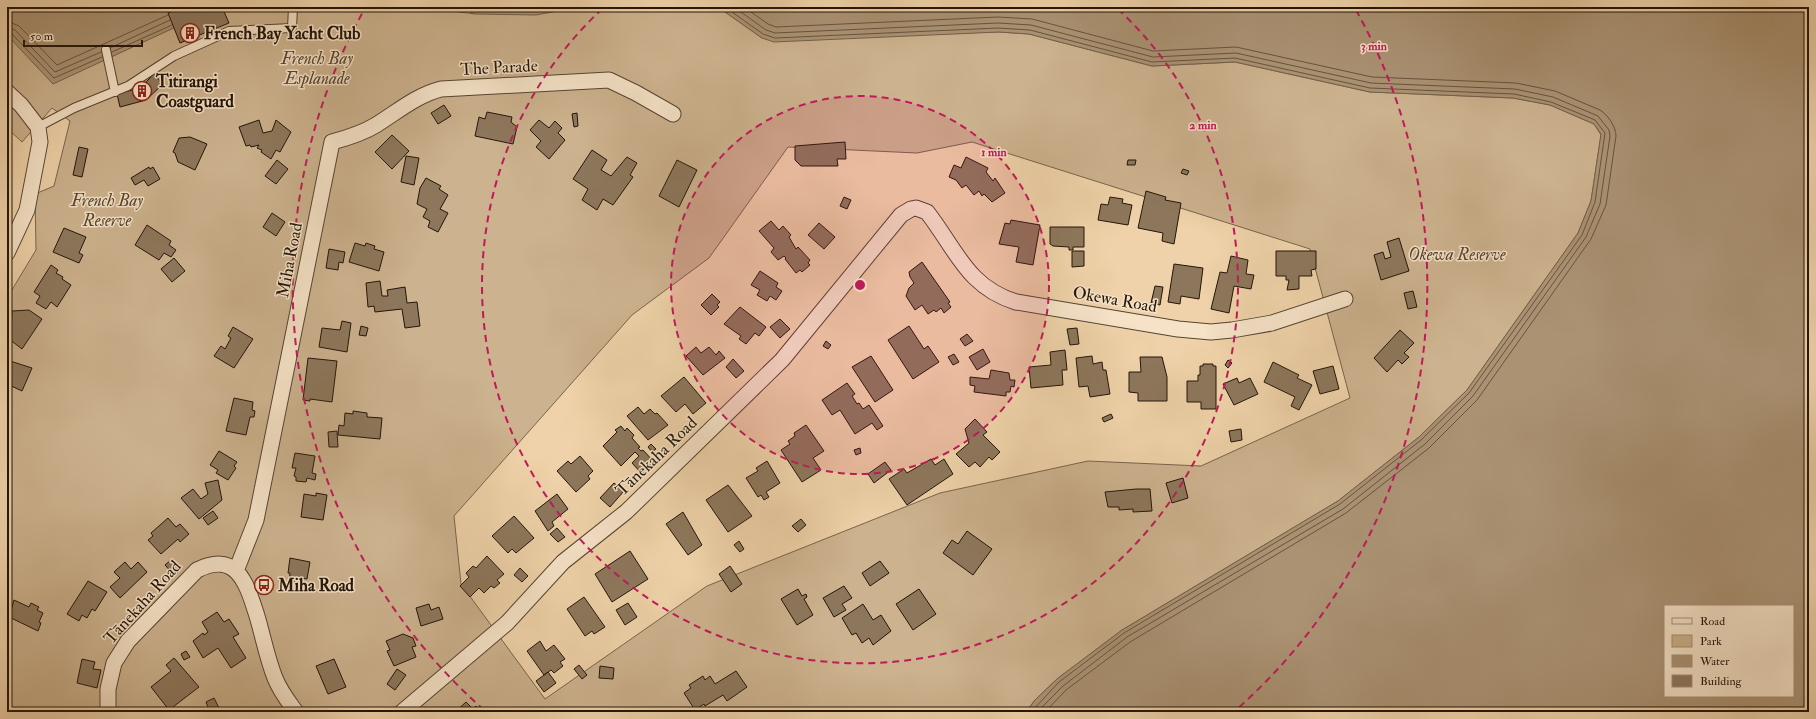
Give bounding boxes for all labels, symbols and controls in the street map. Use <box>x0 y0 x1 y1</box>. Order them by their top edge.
scale bar <box>24 22 142 48</box>
building icon: French Bay Yacht Club <box>179 22 201 44</box>
place label: French Bay Yacht Club <box>204 23 361 45</box>
text: 50 m <box>30 29 54 44</box>
text: 3 min <box>1361 39 1388 54</box>
park label: French Bay Esplanade <box>280 48 353 89</box>
street label: The Parade <box>460 55 538 80</box>
place label: Titirangi Coastguard <box>155 71 234 113</box>
building icon: Titirangi Coastguard <box>131 80 153 102</box>
text: 2 min <box>1189 118 1217 133</box>
text: 1 min <box>981 145 1008 160</box>
park label: French Bay Reserve <box>70 190 143 231</box>
street label: Miha Road <box>272 220 307 299</box>
park label: Okewa Reserve <box>1408 244 1506 265</box>
centre of rings <box>853 278 867 292</box>
street label: Okewa Road <box>1071 282 1159 317</box>
street label: Tānekaha Road <box>611 412 702 501</box>
street label: Tānekaha Road <box>99 556 186 649</box>
bus stop icon: Miha Road <box>253 574 275 596</box>
place label: Miha Road <box>277 575 355 596</box>
legend <box>1664 605 1794 697</box>
text: Road <box>1700 614 1725 629</box>
text: Park <box>1700 634 1722 649</box>
text: Water <box>1699 654 1730 669</box>
text: Building <box>1700 674 1743 689</box>

